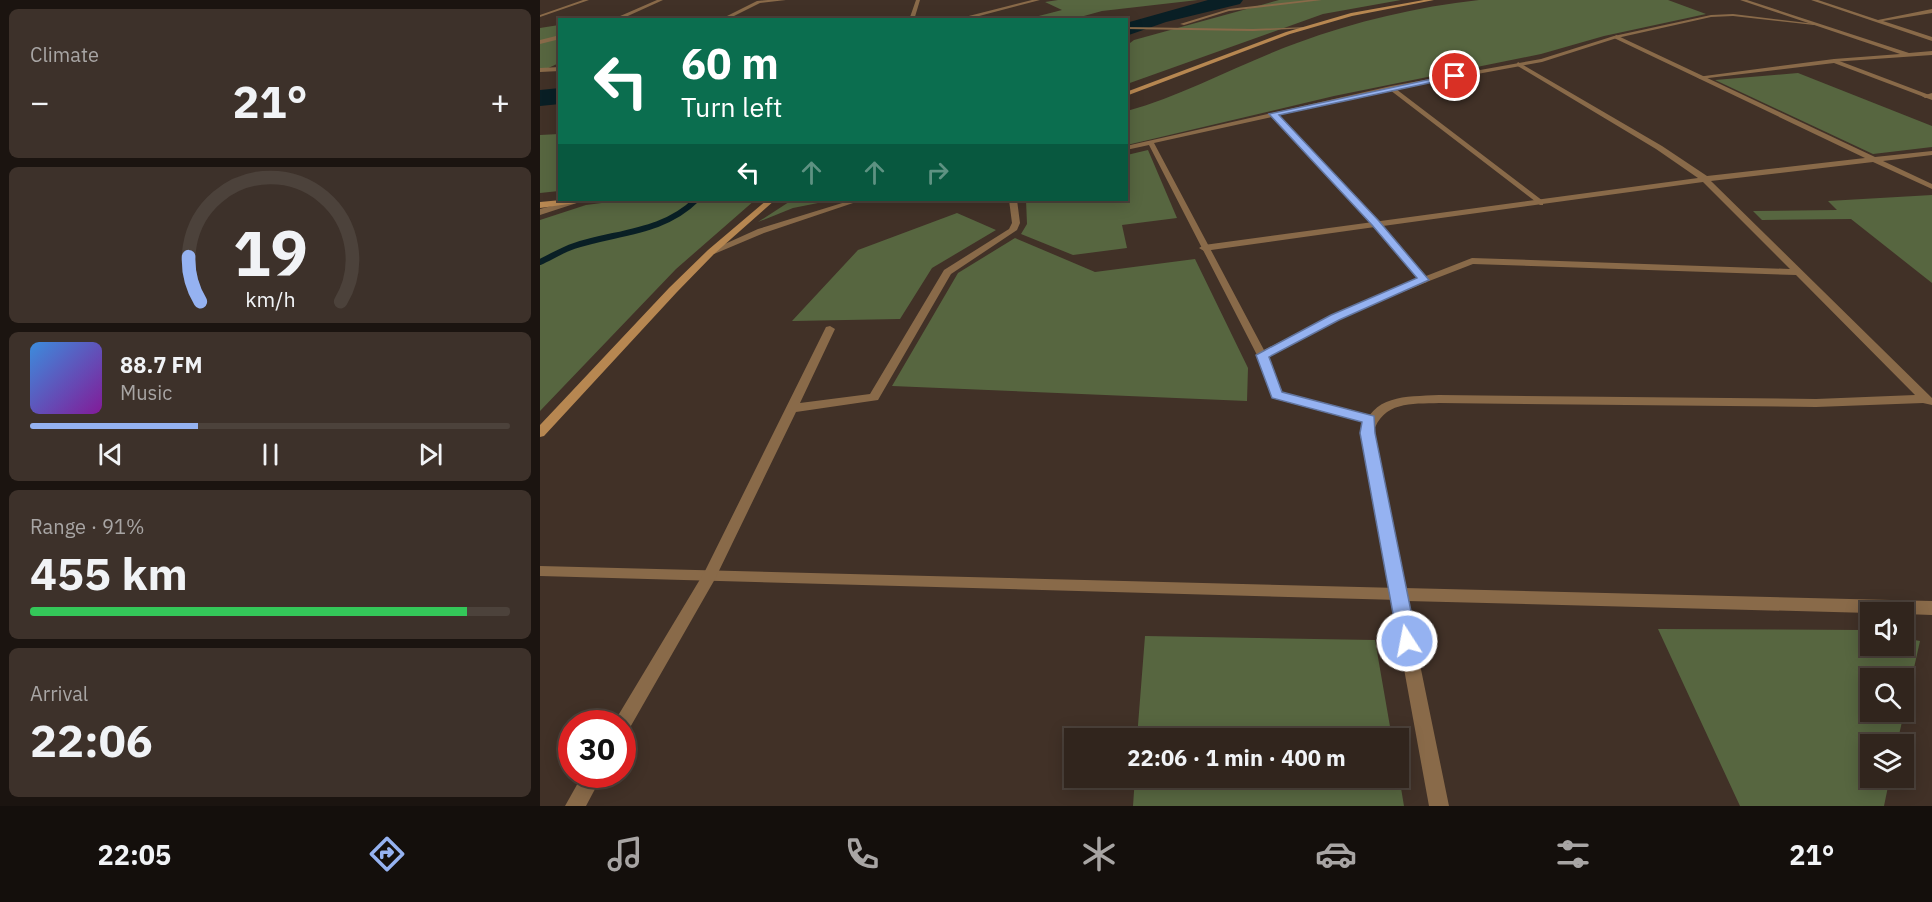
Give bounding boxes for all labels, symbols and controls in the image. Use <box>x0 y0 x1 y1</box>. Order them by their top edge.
text: 60 m <box>681 36 779 91</box>
text: Climate <box>30 41 99 68</box>
icon: left <box>582 42 660 120</box>
pin <box>1429 50 1480 101</box>
icon: arrive <box>1438 59 1471 92</box>
text: 21° <box>232 72 308 130</box>
text: − <box>30 80 50 123</box>
text: + <box>490 80 510 123</box>
text: Turn left <box>681 89 782 124</box>
icon: left <box>732 156 765 189</box>
icon: ahead <box>795 156 828 189</box>
icon: ahead <box>858 156 891 189</box>
icon: right <box>921 156 954 189</box>
text: 19 <box>233 212 307 293</box>
text: km/h <box>245 285 295 313</box>
text: 88.7 FM <box>120 350 203 379</box>
text: Music <box>120 379 172 406</box>
icon: previous <box>94 438 127 471</box>
icon: pause <box>254 438 287 471</box>
icon: next <box>414 438 447 471</box>
text: Range · 91% <box>30 513 145 540</box>
text: 455 km <box>30 544 188 602</box>
map controls <box>1860 602 1914 788</box>
button: sound <box>1860 602 1914 656</box>
position arrow <box>1375 609 1439 673</box>
button: search <box>1860 668 1914 722</box>
text: Arrival <box>30 680 88 707</box>
speed limit sign: 30 <box>558 710 636 788</box>
text: 22:06 <box>30 711 153 769</box>
button: layers <box>1860 734 1914 788</box>
text: 22:06 · 1 min · 400 m <box>1127 743 1346 772</box>
icon: directions <box>366 833 408 875</box>
icon: music <box>604 833 646 875</box>
icon: phone <box>841 833 883 875</box>
icon: climate <box>1078 833 1120 875</box>
icon: car <box>1315 833 1357 875</box>
icon: filters <box>1552 833 1594 875</box>
text: 22:05 <box>98 837 171 872</box>
text: 21° <box>1789 837 1834 872</box>

